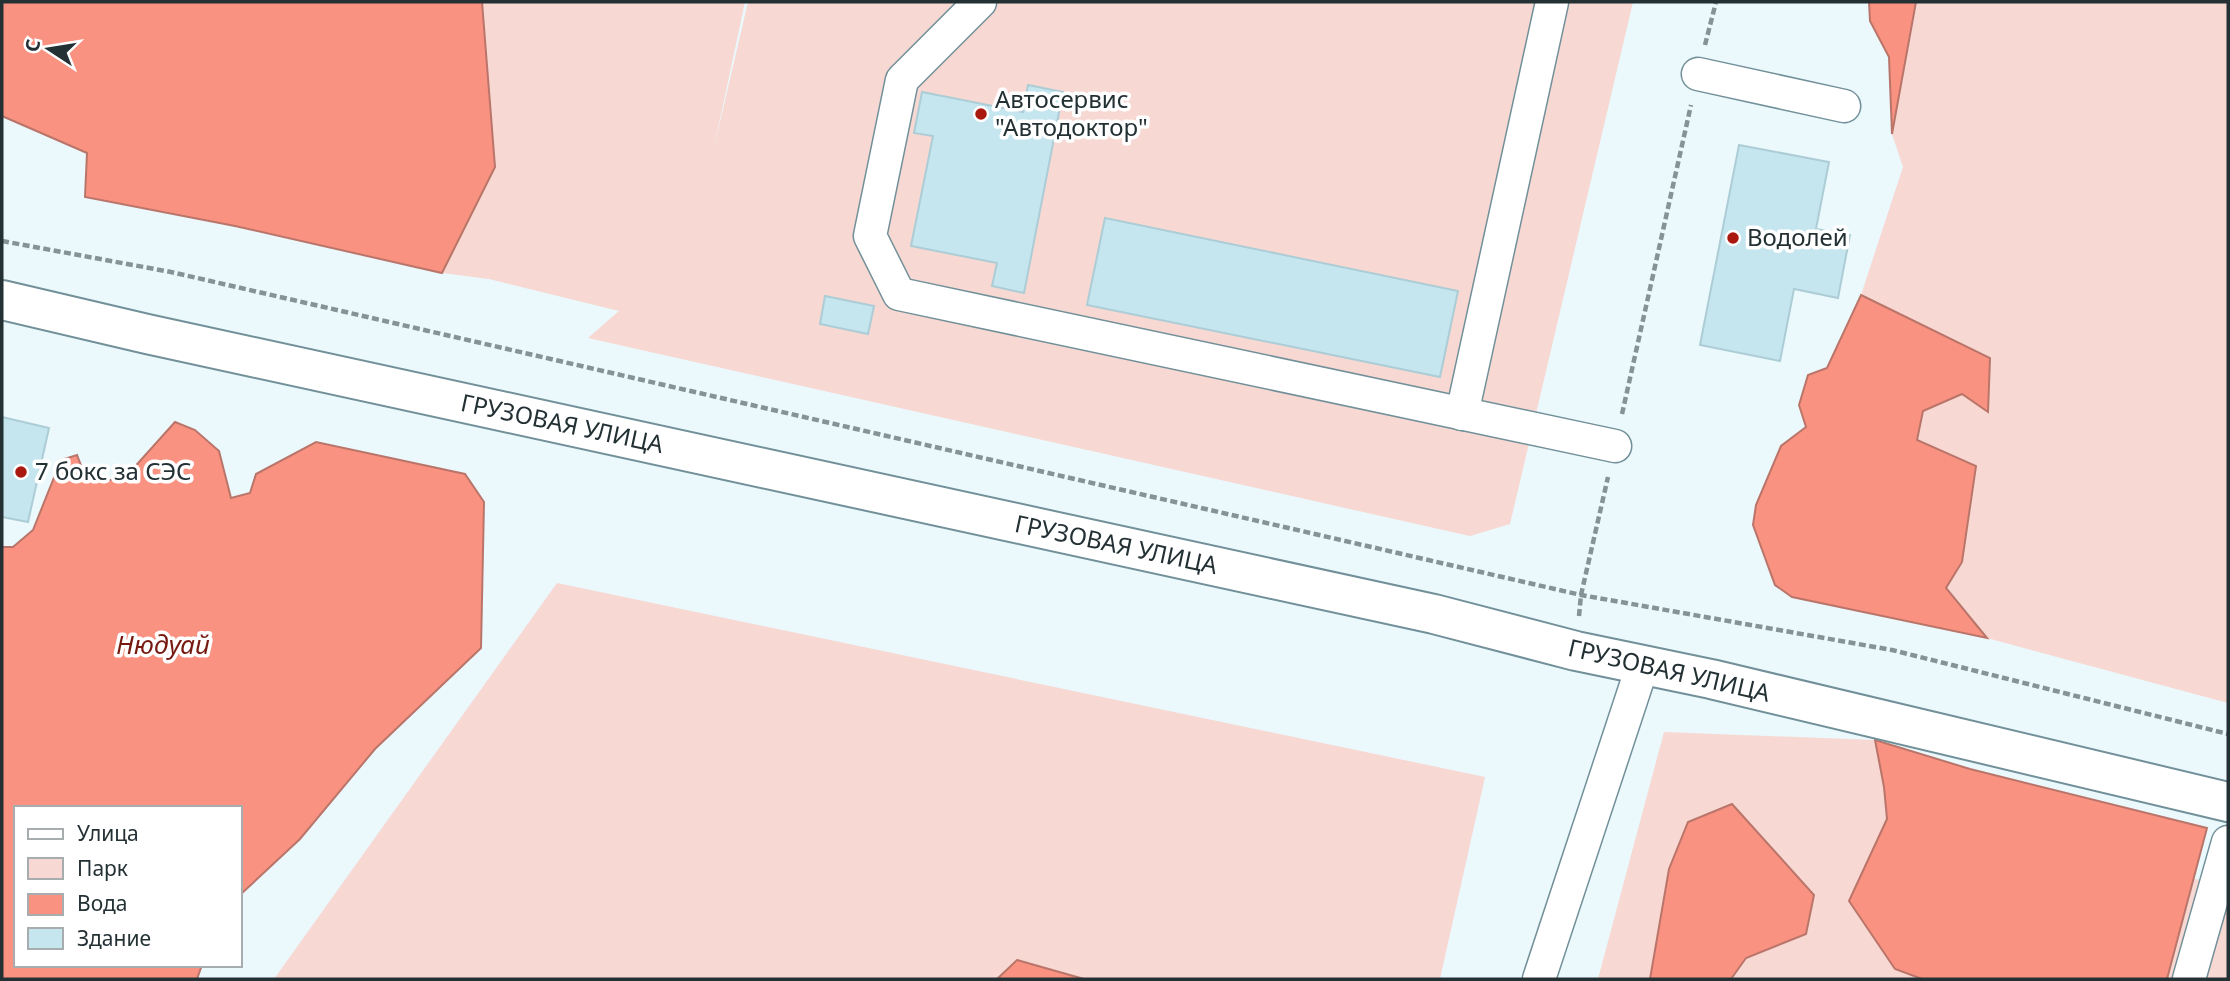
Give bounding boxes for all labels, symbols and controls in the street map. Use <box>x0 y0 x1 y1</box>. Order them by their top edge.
north arrow <box>14 14 84 84</box>
text: С <box>18 37 46 54</box>
place label: Автосервис "Автодоктор" <box>995 82 1148 143</box>
marker: Автосервис "Автодоктор" <box>973 106 989 122</box>
place label: Водолей <box>1747 220 1848 253</box>
marker: Водолей <box>1725 230 1741 246</box>
street label: ГРУЗОВАЯ УЛИЦА <box>458 385 667 460</box>
place label: 7 бокс за СЭС <box>35 454 191 487</box>
marker: 7 бокс за СЭС <box>13 464 29 480</box>
street label: ГРУЗОВАЯ УЛИЦА <box>1012 506 1221 581</box>
water label: Нюдуай <box>116 626 210 662</box>
street label: ГРУЗОВАЯ УЛИЦА <box>1565 630 1774 709</box>
legend <box>14 806 242 967</box>
text: Улица <box>77 819 139 847</box>
text: Парк <box>77 854 128 882</box>
text: Вода <box>77 889 127 917</box>
text: Здание <box>77 924 151 952</box>

